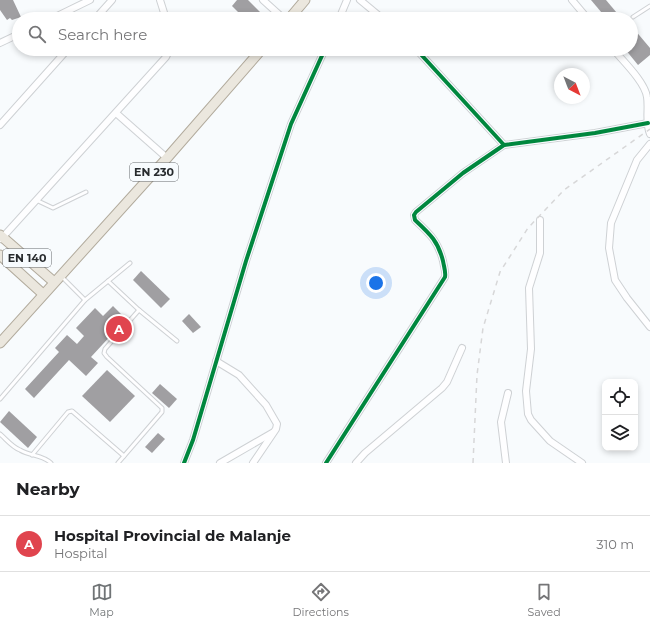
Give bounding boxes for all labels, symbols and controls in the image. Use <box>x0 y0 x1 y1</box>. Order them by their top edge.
search box <box>12 12 638 56</box>
icon: search <box>26 23 48 45</box>
text: Search here <box>58 25 147 44</box>
north arrow <box>554 68 590 104</box>
road number: EN 230 <box>130 163 178 181</box>
road number: EN 140 <box>3 249 51 267</box>
your location <box>366 273 386 293</box>
pin: A <box>106 314 132 344</box>
map controls <box>602 379 638 451</box>
button: locate <box>602 379 638 415</box>
button: layers <box>602 415 638 451</box>
text: Nearby <box>16 479 80 499</box>
text: Hospital Provincial de Malanje <box>54 526 291 545</box>
text: A <box>24 536 34 552</box>
text: 310 m <box>596 536 634 552</box>
text: Hospital <box>54 545 107 561</box>
tab: Map <box>89 581 114 619</box>
tab: Directions <box>293 581 349 619</box>
tab: Saved <box>528 581 561 619</box>

